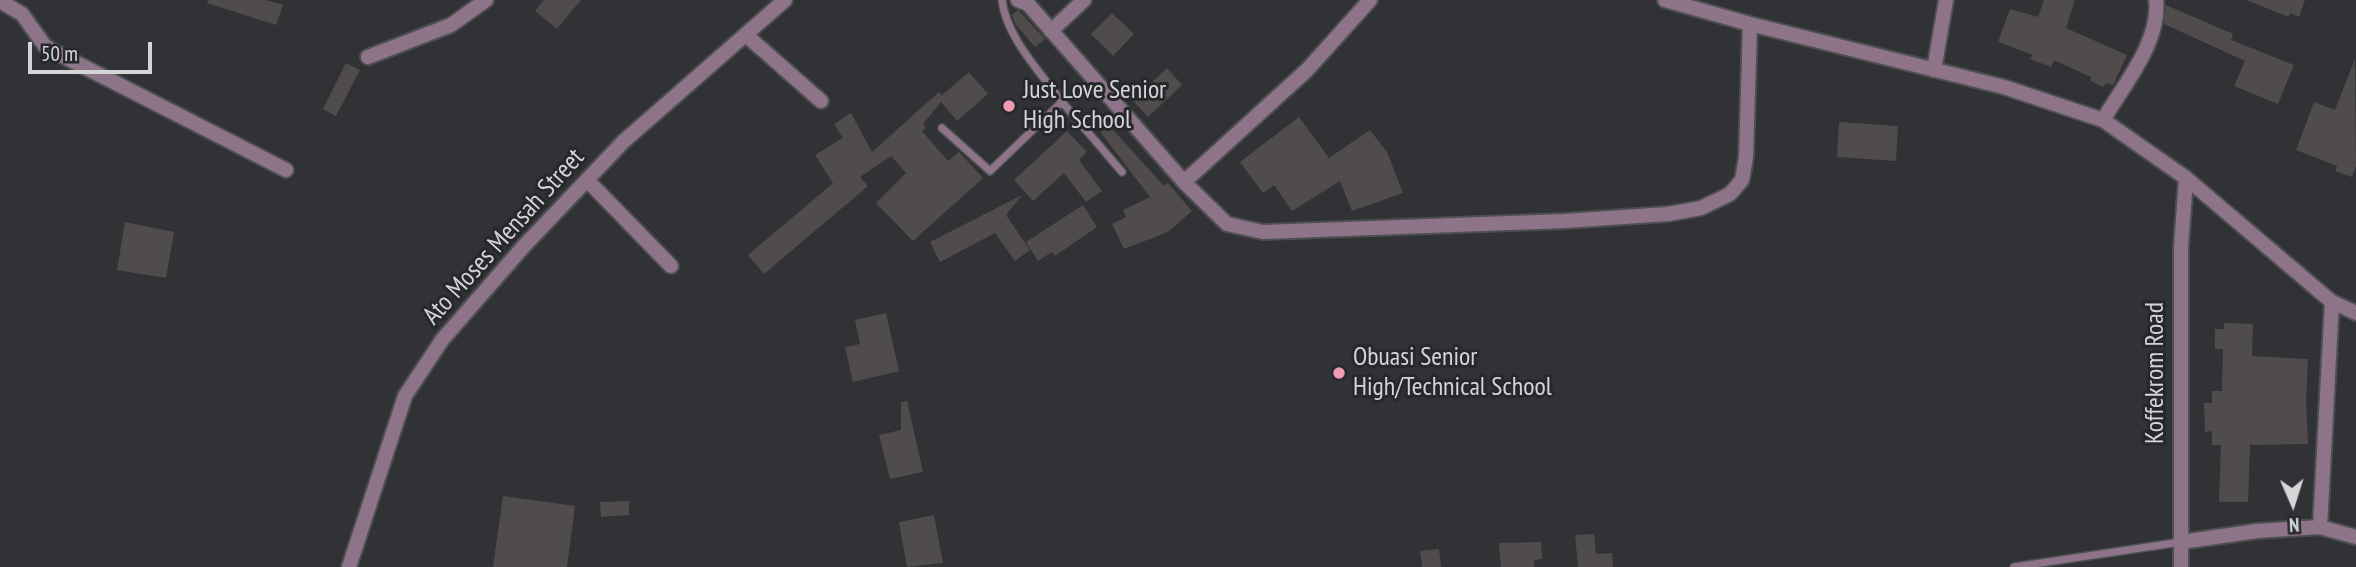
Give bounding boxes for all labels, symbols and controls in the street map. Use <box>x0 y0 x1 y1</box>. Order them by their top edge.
scale bar <box>32 28 156 72</box>
text: 50 m <box>41 40 78 67</box>
place label: Just Love Senior High School <box>1023 75 1166 136</box>
marker: Just Love Senior High School <box>1001 98 1017 114</box>
street label: Ato Moses Mensah Street <box>417 143 591 331</box>
street label: Koffekrom Road <box>2140 302 2172 444</box>
place label: Obuasi Senior High/Technical School <box>1353 342 1552 404</box>
marker: Obuasi Senior High/Technical School <box>1331 365 1347 381</box>
north arrow <box>2258 469 2328 539</box>
text: N <box>2288 513 2300 537</box>

